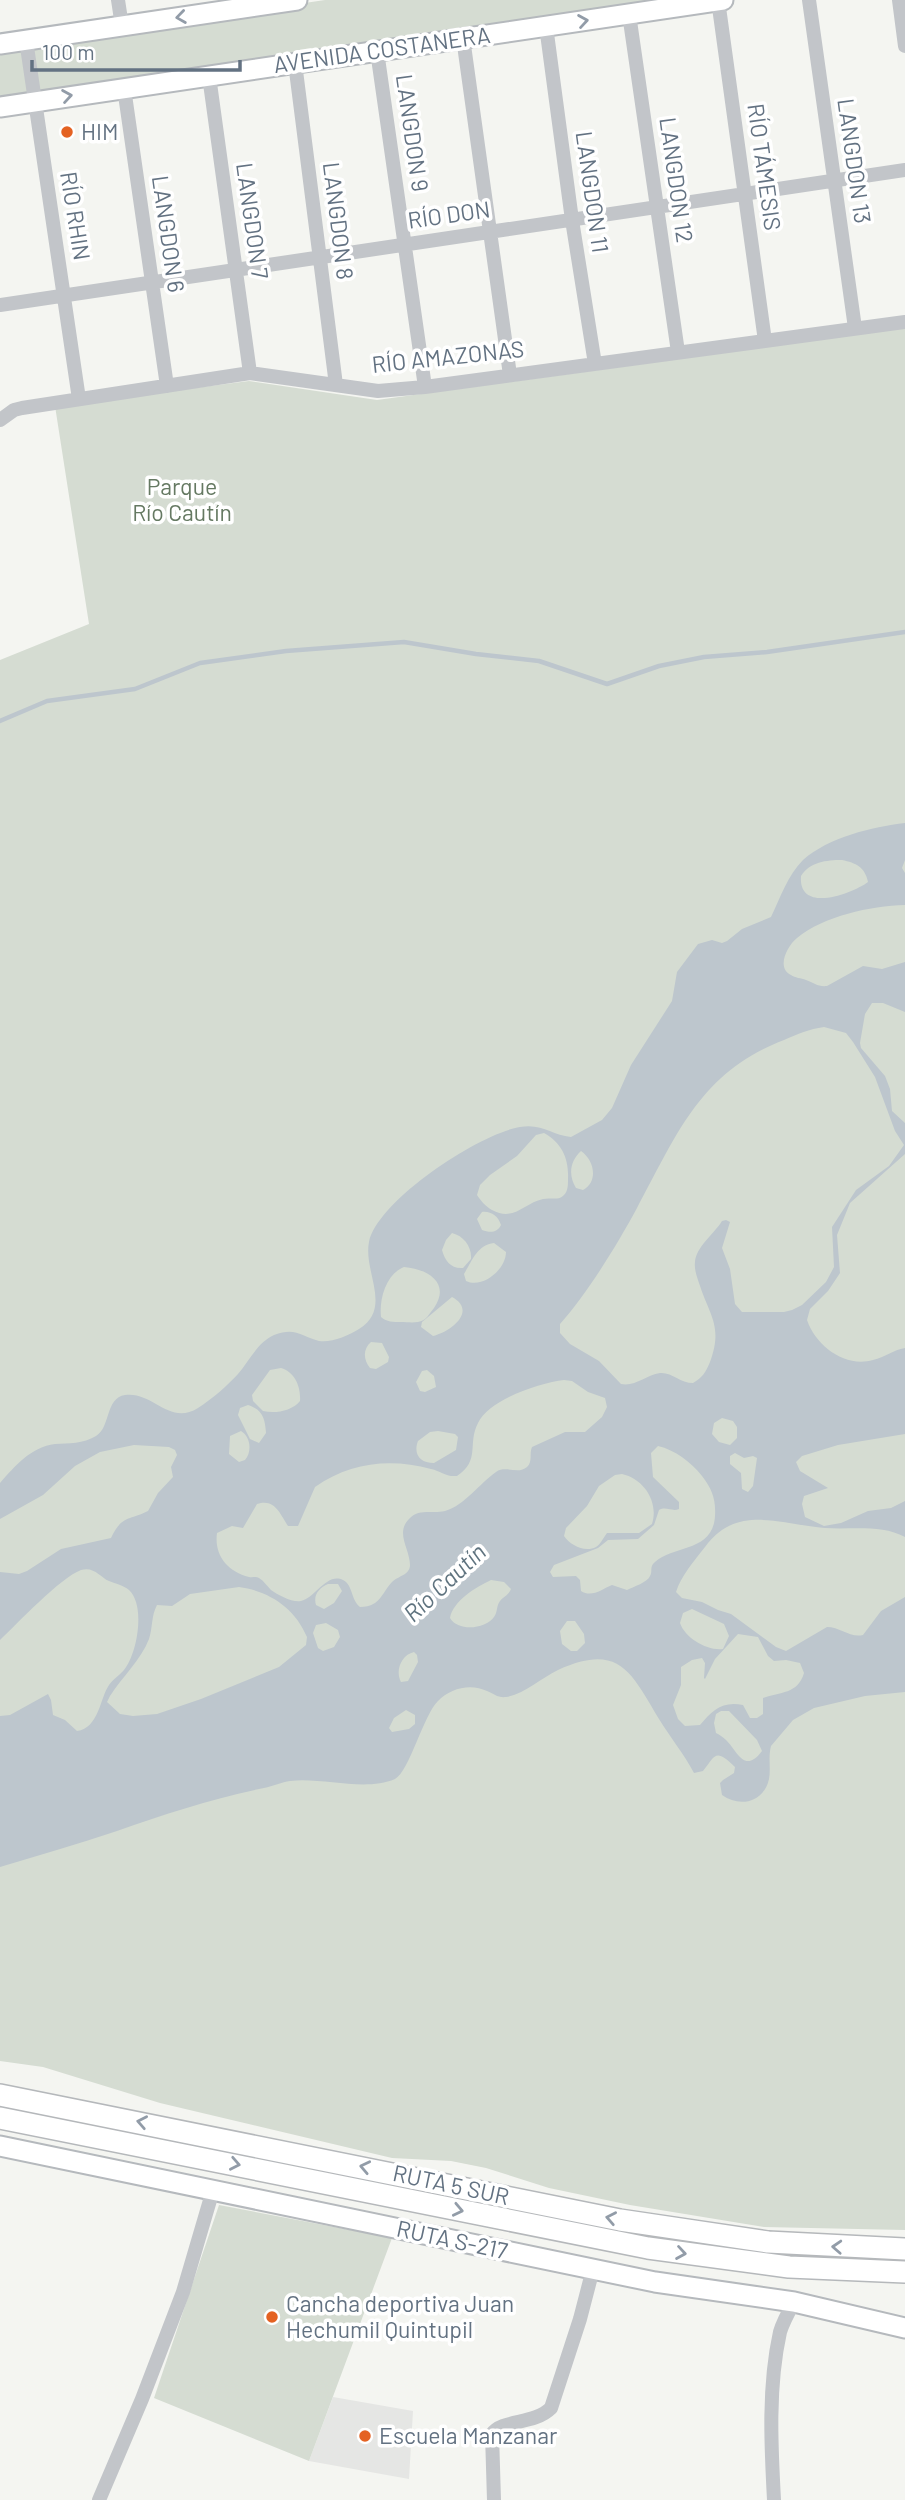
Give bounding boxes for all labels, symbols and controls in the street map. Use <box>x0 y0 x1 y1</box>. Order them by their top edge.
one-way arrow <box>175 9 187 24</box>
one-way arrow <box>578 13 589 28</box>
street label: AVENIDA COSTANERA <box>272 20 492 78</box>
scale bar <box>32 28 240 72</box>
text: 100 m <box>42 39 95 64</box>
street label: LANGDON 9 <box>391 72 435 193</box>
one-way arrow <box>62 89 73 104</box>
street label: LANGDON 13 <box>832 96 878 225</box>
street label: RÍO TÁMESIS <box>742 102 788 232</box>
street label: LANGDON 12 <box>654 115 700 245</box>
place label: HIM <box>81 117 118 145</box>
marker: HIM <box>59 124 75 140</box>
street label: LANGDON 11 <box>571 129 615 254</box>
street label: LANGDON 8 <box>318 160 360 281</box>
street label: LANGDON 7 <box>231 161 275 281</box>
street label: RÍO RHIN <box>55 169 97 262</box>
street label: LANGDON 6 <box>147 173 191 294</box>
street label: RÍO DON <box>406 194 492 234</box>
street label: RÍO AMAZONAS <box>370 334 525 378</box>
park label: Parque Río Cautín <box>132 472 232 526</box>
water label: Río Cautín <box>397 1537 491 1627</box>
one-way arrow <box>136 2115 148 2130</box>
one-way arrow <box>229 2155 241 2170</box>
street label: RUTA 5 SUR <box>390 2158 512 2210</box>
one-way arrow <box>359 2161 371 2176</box>
one-way arrow <box>452 2202 464 2217</box>
one-way arrow <box>605 2211 617 2226</box>
street label: RUTA S-217 <box>394 2214 510 2264</box>
one-way arrow <box>831 2240 842 2255</box>
one-way arrow <box>675 2246 687 2261</box>
place label: Cancha deportiva Juan Hechumil Quintupil <box>286 2289 514 2343</box>
marker: Cancha deportiva Juan Hechumil Quintupil <box>264 2309 280 2325</box>
place label: Escuela Manzanar <box>379 2421 558 2449</box>
marker: Escuela Manzanar <box>357 2428 373 2444</box>

